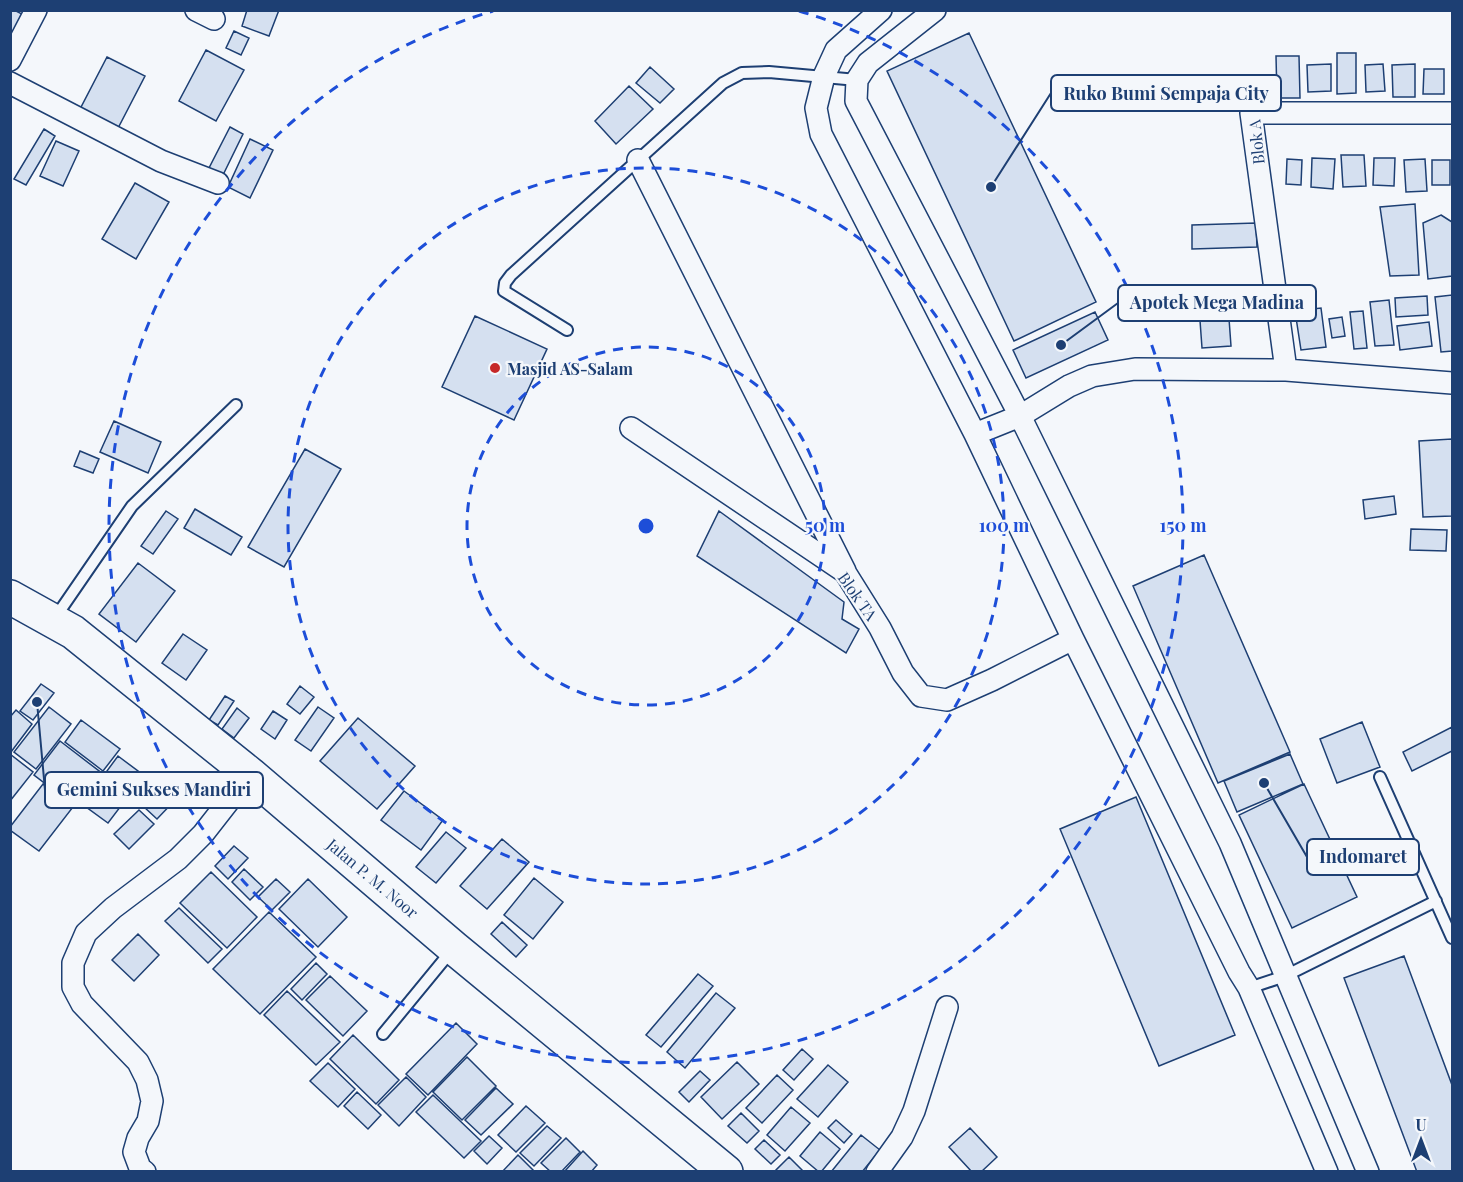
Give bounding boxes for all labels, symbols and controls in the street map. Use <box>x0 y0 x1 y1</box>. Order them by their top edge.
callout: Ruko Bumi Sempaja City <box>1051 75 1281 111</box>
text: Ruko Bumi Sempaja City <box>1063 81 1270 105</box>
street label: Blok A <box>1243 118 1269 165</box>
callout: Apotek Mega Madina <box>1118 285 1316 321</box>
text: Apotek Mega Madina <box>1129 290 1305 314</box>
place label: Masjid AS-Salam <box>507 358 633 379</box>
marker: Masjid AS-Salam <box>488 361 502 375</box>
text: 50 m <box>805 513 846 537</box>
text: 100 m <box>979 513 1030 537</box>
text: 150 m <box>1159 513 1207 537</box>
centre of rings <box>636 516 656 536</box>
street label: Blok TA <box>834 568 883 625</box>
callout: Gemini Sukses Mandiri <box>45 772 263 808</box>
text: Gemini Sukses Mandiri <box>57 777 252 801</box>
street label: Jalan P. M. Noor <box>322 833 423 922</box>
callout: Indomaret <box>1307 839 1419 875</box>
text: Indomaret <box>1319 844 1408 868</box>
north arrow <box>1391 1110 1451 1170</box>
text: U <box>1415 1114 1427 1135</box>

